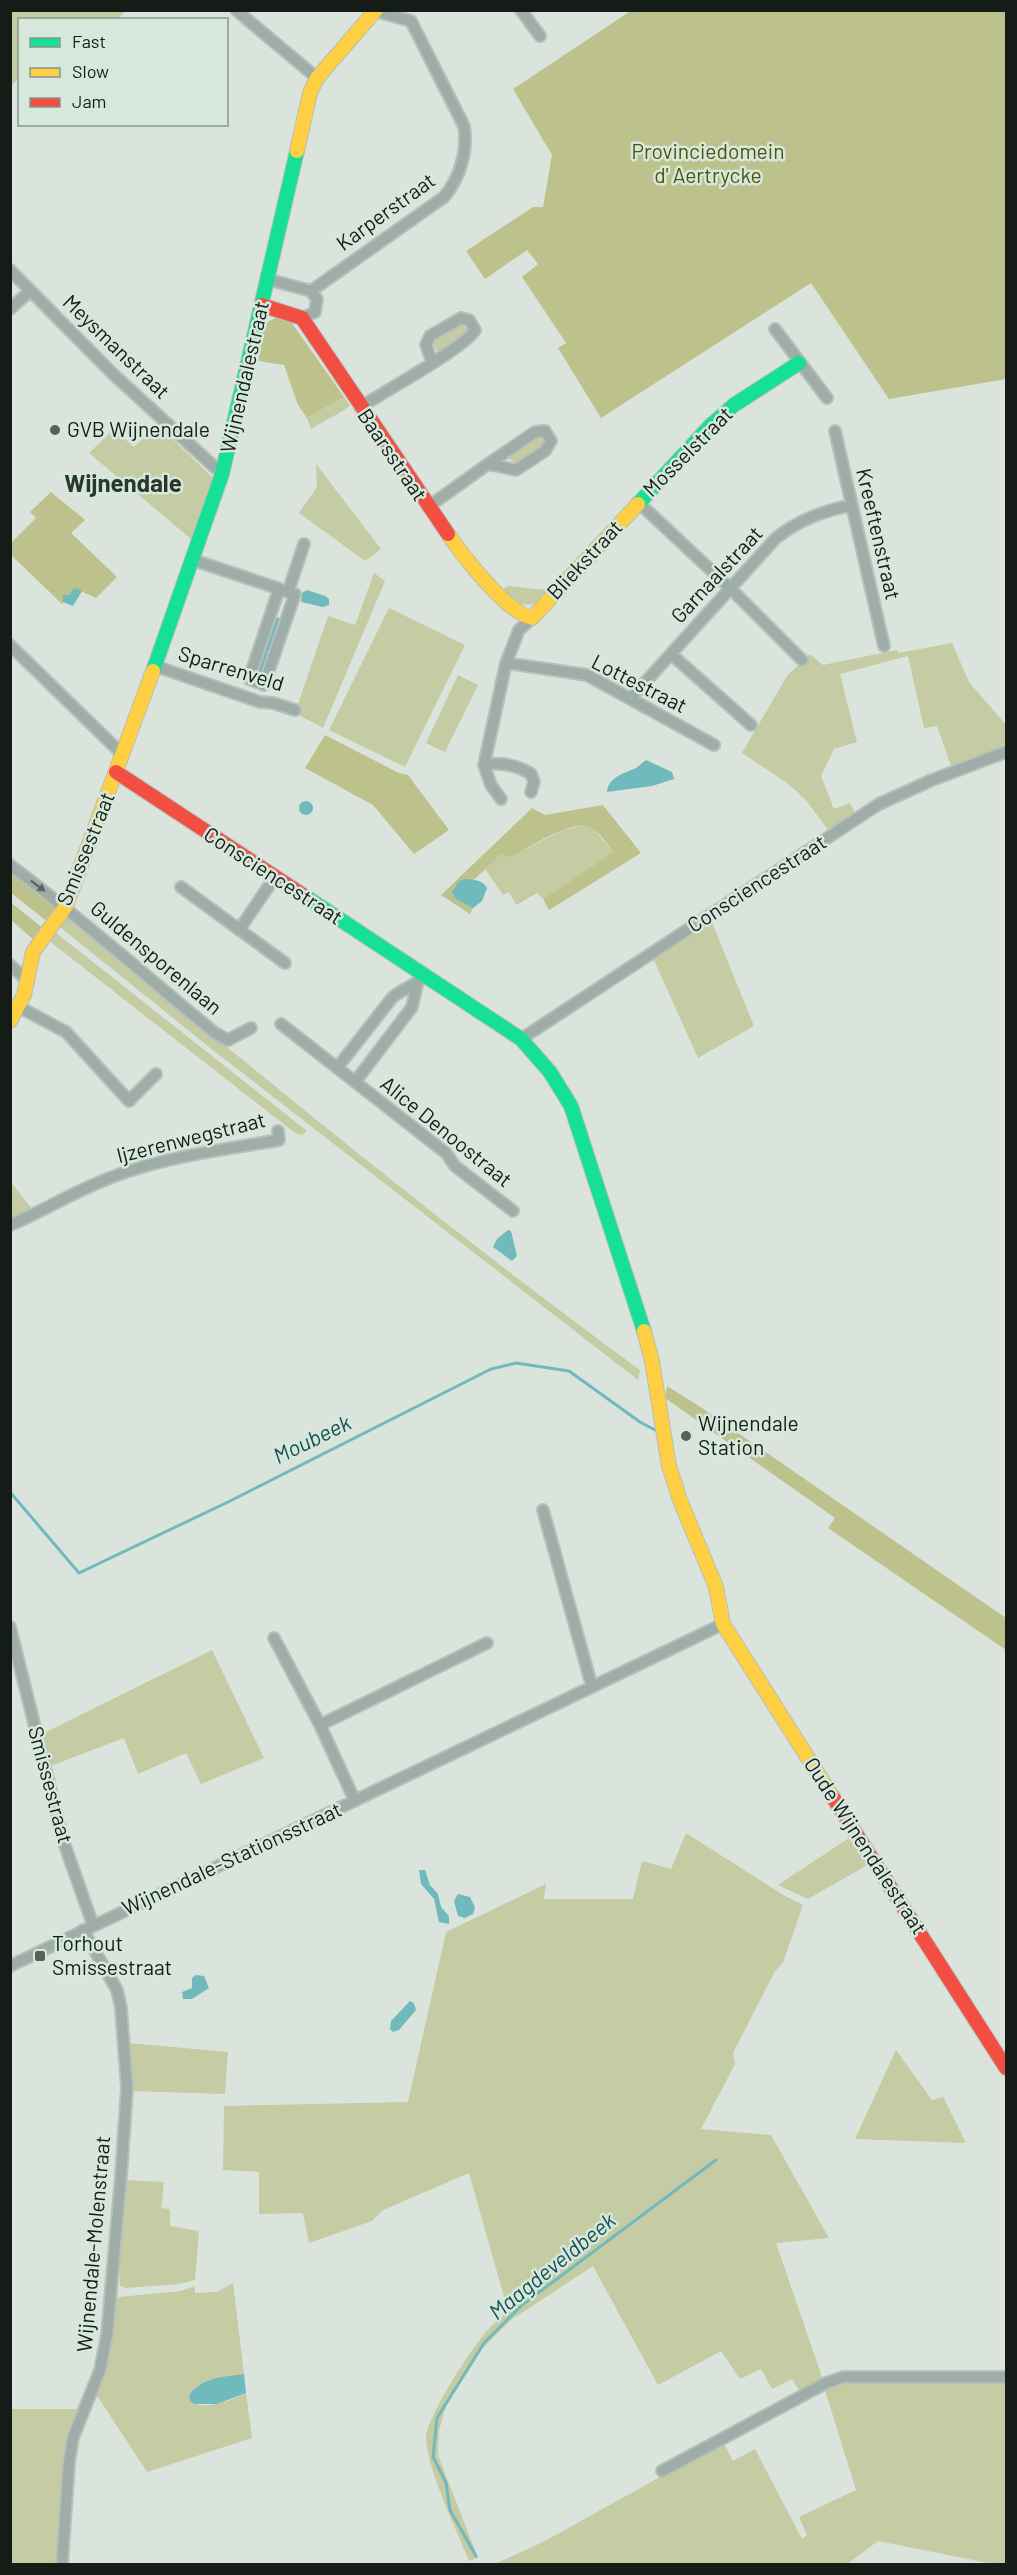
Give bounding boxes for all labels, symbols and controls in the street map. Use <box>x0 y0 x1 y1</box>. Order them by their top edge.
legend <box>18 18 228 126</box>
text: Fast <box>72 30 106 52</box>
text: Slow <box>72 60 109 82</box>
text: Jam <box>72 90 106 112</box>
park label: Provinciedomein d' Aertrycke <box>632 138 784 187</box>
street label: Karperstraat <box>331 167 439 255</box>
street label: Meysmanstraat <box>58 289 176 403</box>
street label: Wijnendalestraat <box>214 298 273 455</box>
street label: Mosselstraat <box>637 401 737 501</box>
street label: Baarsstraat <box>353 403 433 505</box>
place label: GVB Wijnendale <box>67 416 210 441</box>
marker: GVB Wijnendale <box>48 423 62 437</box>
street label: Kreeftenstraat <box>852 465 907 602</box>
district label: Wijnendale <box>64 468 182 497</box>
street label: Bliekstraat <box>541 514 627 604</box>
street label: Garnaalstraat <box>665 520 767 628</box>
street label: Sparrenveld <box>176 640 287 695</box>
street label: Lottestraat <box>588 648 692 717</box>
street label: Smissestraat <box>50 788 119 909</box>
street label: Consciencestraat <box>200 821 348 929</box>
street label: Consciencestraat <box>682 829 830 937</box>
one-way arrow <box>30 879 46 892</box>
street label: Guldensporenlaan <box>86 895 228 1019</box>
street label: Alice Denoostraat <box>376 1070 518 1191</box>
street label: Ijzerenwegstraat <box>114 1106 268 1167</box>
water label: Moubeek <box>268 1408 355 1468</box>
place label: Wijnendale Station <box>698 1410 799 1459</box>
marker: Wijnendale Station <box>679 1429 693 1443</box>
street label: Smissestraat <box>24 1723 79 1846</box>
street label: Oude Wijnendalestraat <box>800 1752 933 1938</box>
street label: Wijnendale-Stationsstraat <box>118 1796 345 1920</box>
place label: Torhout Smissestraat <box>52 1930 172 1979</box>
marker: Torhout Smissestraat <box>33 1949 47 1963</box>
street label: Wijnendale-Molenstraat <box>71 2135 114 2353</box>
water label: Maagdeveldbeek <box>483 2206 620 2324</box>

